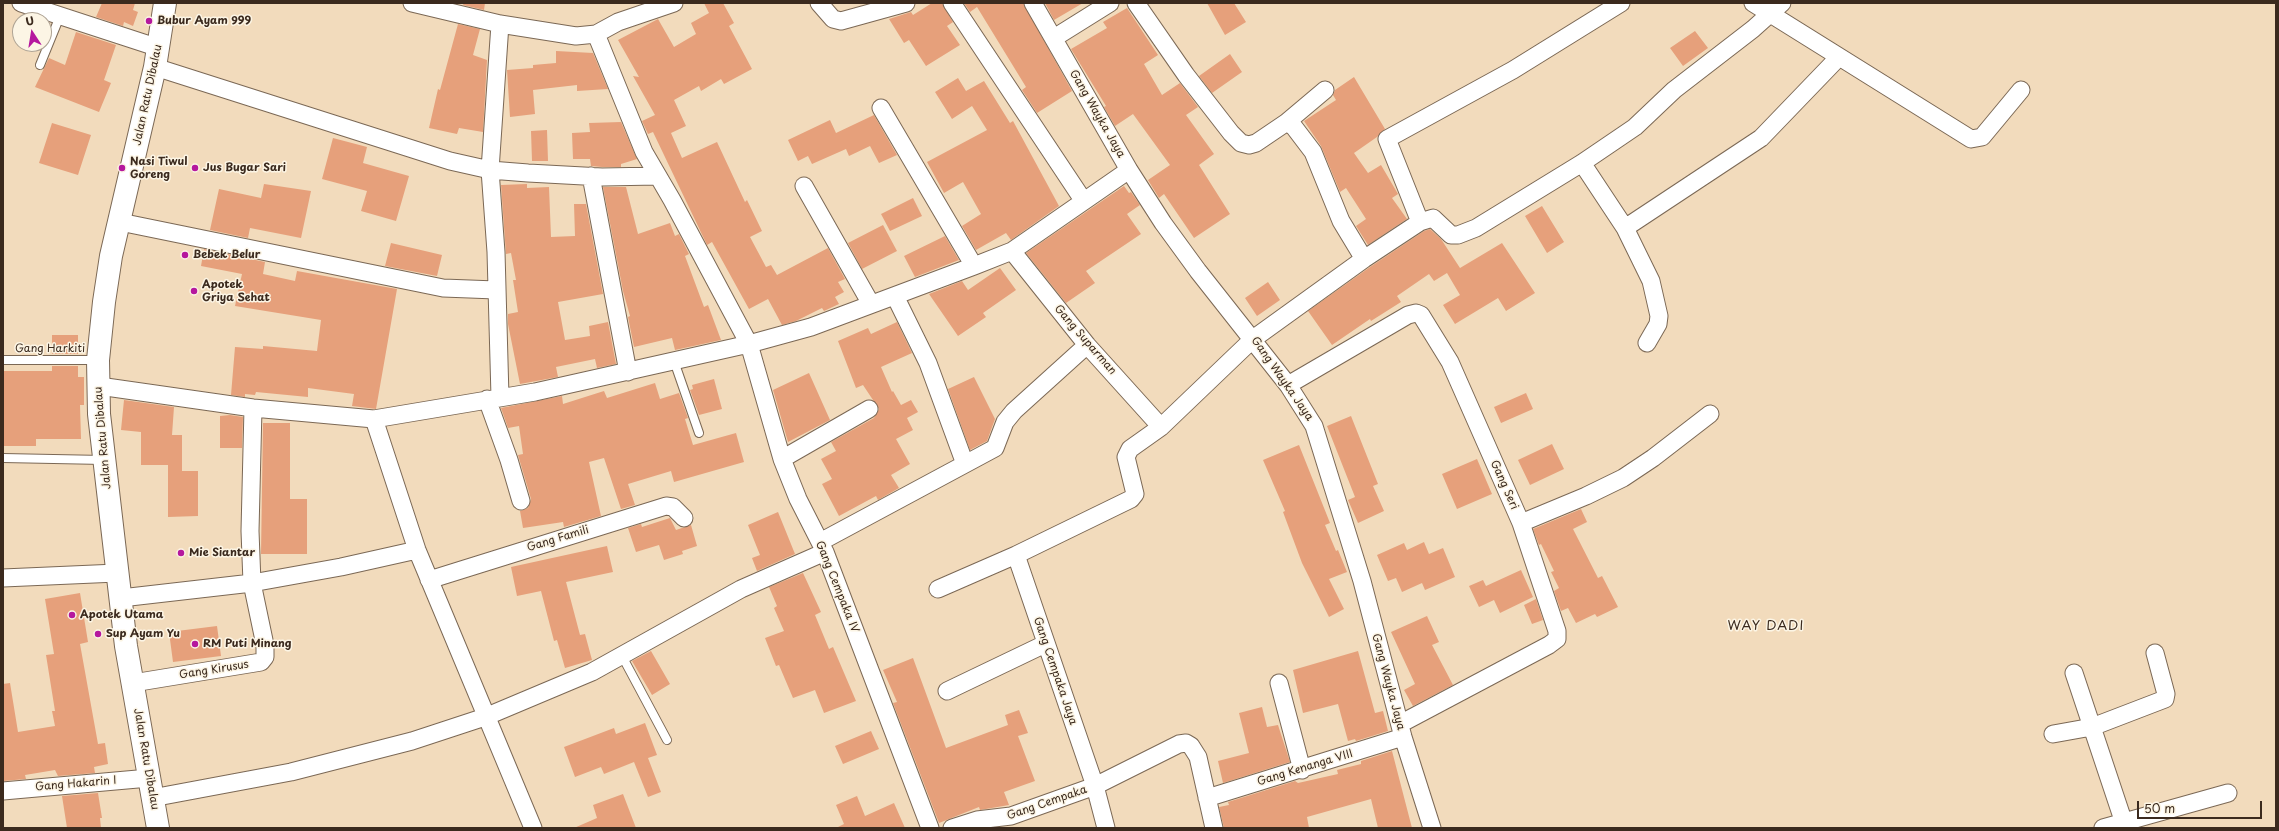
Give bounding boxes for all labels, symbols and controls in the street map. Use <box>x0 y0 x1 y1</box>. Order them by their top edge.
north arrow <box>12 12 52 52</box>
text: U <box>24 12 35 30</box>
place label: Bubur Ayam 999 <box>157 14 251 28</box>
marker: Bubur Ayam 999 <box>144 16 154 26</box>
street label: Jalan Ratu Dibalau <box>131 43 165 147</box>
street label: Gang Wayka Jaya <box>1066 68 1128 160</box>
place label: Nasi Tiwul Goreng <box>130 155 187 181</box>
place label: Jus Bugar Sari <box>203 161 286 175</box>
marker: Nasi Tiwul Goreng <box>117 163 127 173</box>
marker: Jus Bugar Sari <box>190 163 200 173</box>
place label: Bebek Belur <box>193 248 261 262</box>
marker: Bebek Belur <box>180 250 190 260</box>
place label: Apotek Griya Sehat <box>202 278 270 304</box>
marker: Apotek Griya Sehat <box>189 286 199 296</box>
street label: Gang Suparman <box>1051 303 1119 377</box>
street label: Gang Wayka Jaya <box>1248 334 1316 424</box>
street label: Gang Harkiti <box>15 342 85 356</box>
street label: Jalan Ratu Dibalau <box>92 386 114 490</box>
street label: Gang Seri <box>1487 458 1521 512</box>
street label: Gang Famili <box>525 523 591 555</box>
street label: Gang Cempaka IV <box>813 539 861 635</box>
place label: Mie Siantar <box>189 546 255 560</box>
marker: Mie Siantar <box>176 548 186 558</box>
place label: Apotek Utama <box>80 608 163 622</box>
marker: Apotek Utama <box>67 610 77 620</box>
street label: Gang Cempaka Jaya <box>1030 615 1080 727</box>
district label: WAY DADI <box>1727 618 1805 634</box>
place label: Sup Ayam Yu <box>106 627 180 641</box>
marker: Sup Ayam Yu <box>93 629 103 639</box>
street label: Gang Wayka Jaya <box>1369 632 1407 732</box>
place label: RM Puti Minang <box>203 637 291 651</box>
marker: RM Puti Minang <box>190 639 200 649</box>
street label: Gang Kirusus <box>178 658 250 682</box>
street label: Jalan Ratu Dibalau <box>131 707 161 811</box>
street label: Gang Kenanga VIII <box>1256 747 1354 789</box>
street label: Gang Hakarin I <box>35 774 117 794</box>
street label: Gang Cempaka <box>1005 783 1089 823</box>
scale bar <box>2139 793 2264 819</box>
text: 50 m <box>2144 799 2175 817</box>

